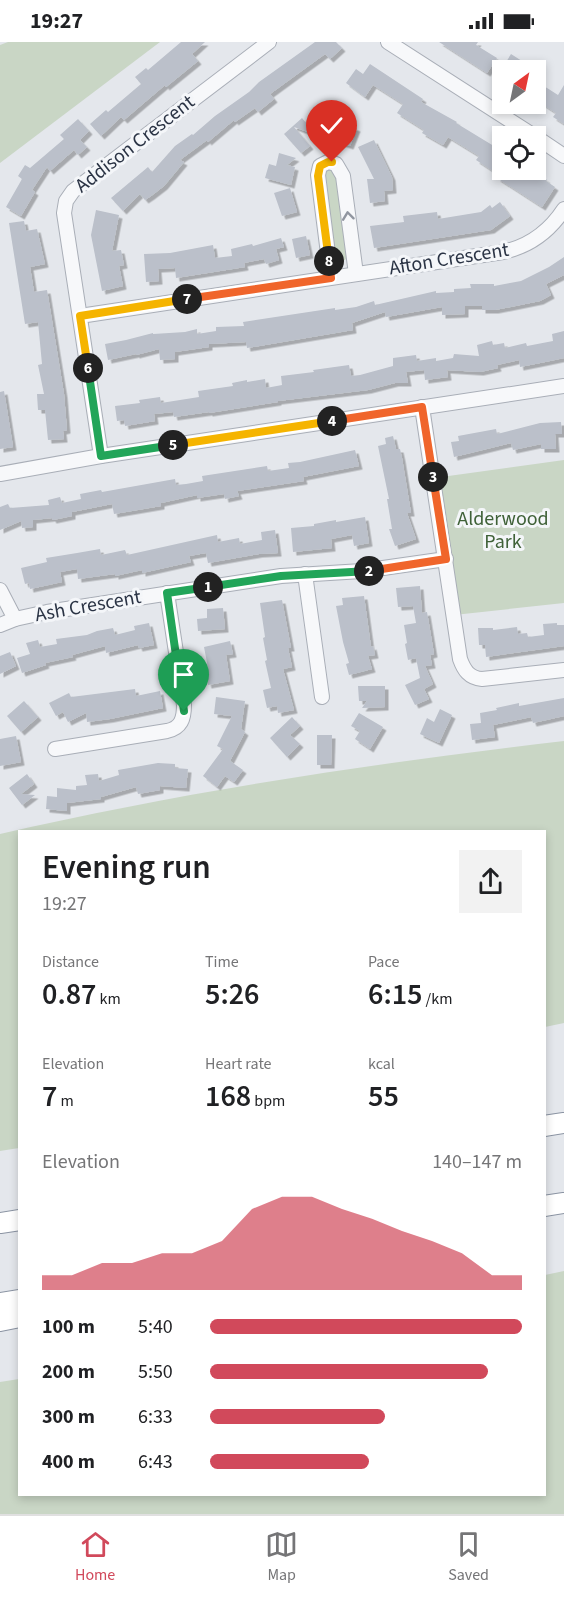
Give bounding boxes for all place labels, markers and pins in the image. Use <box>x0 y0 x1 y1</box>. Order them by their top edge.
pin <box>306 100 357 162</box>
pin: 8 <box>314 246 344 276</box>
pin: 7 <box>172 284 202 314</box>
pin: 6 <box>73 353 103 383</box>
pin: 4 <box>317 406 347 436</box>
pin: 5 <box>158 430 188 460</box>
pin: 3 <box>418 462 448 492</box>
pin: 2 <box>354 556 384 586</box>
pin: 1 <box>193 572 223 602</box>
pin <box>158 649 209 711</box>

